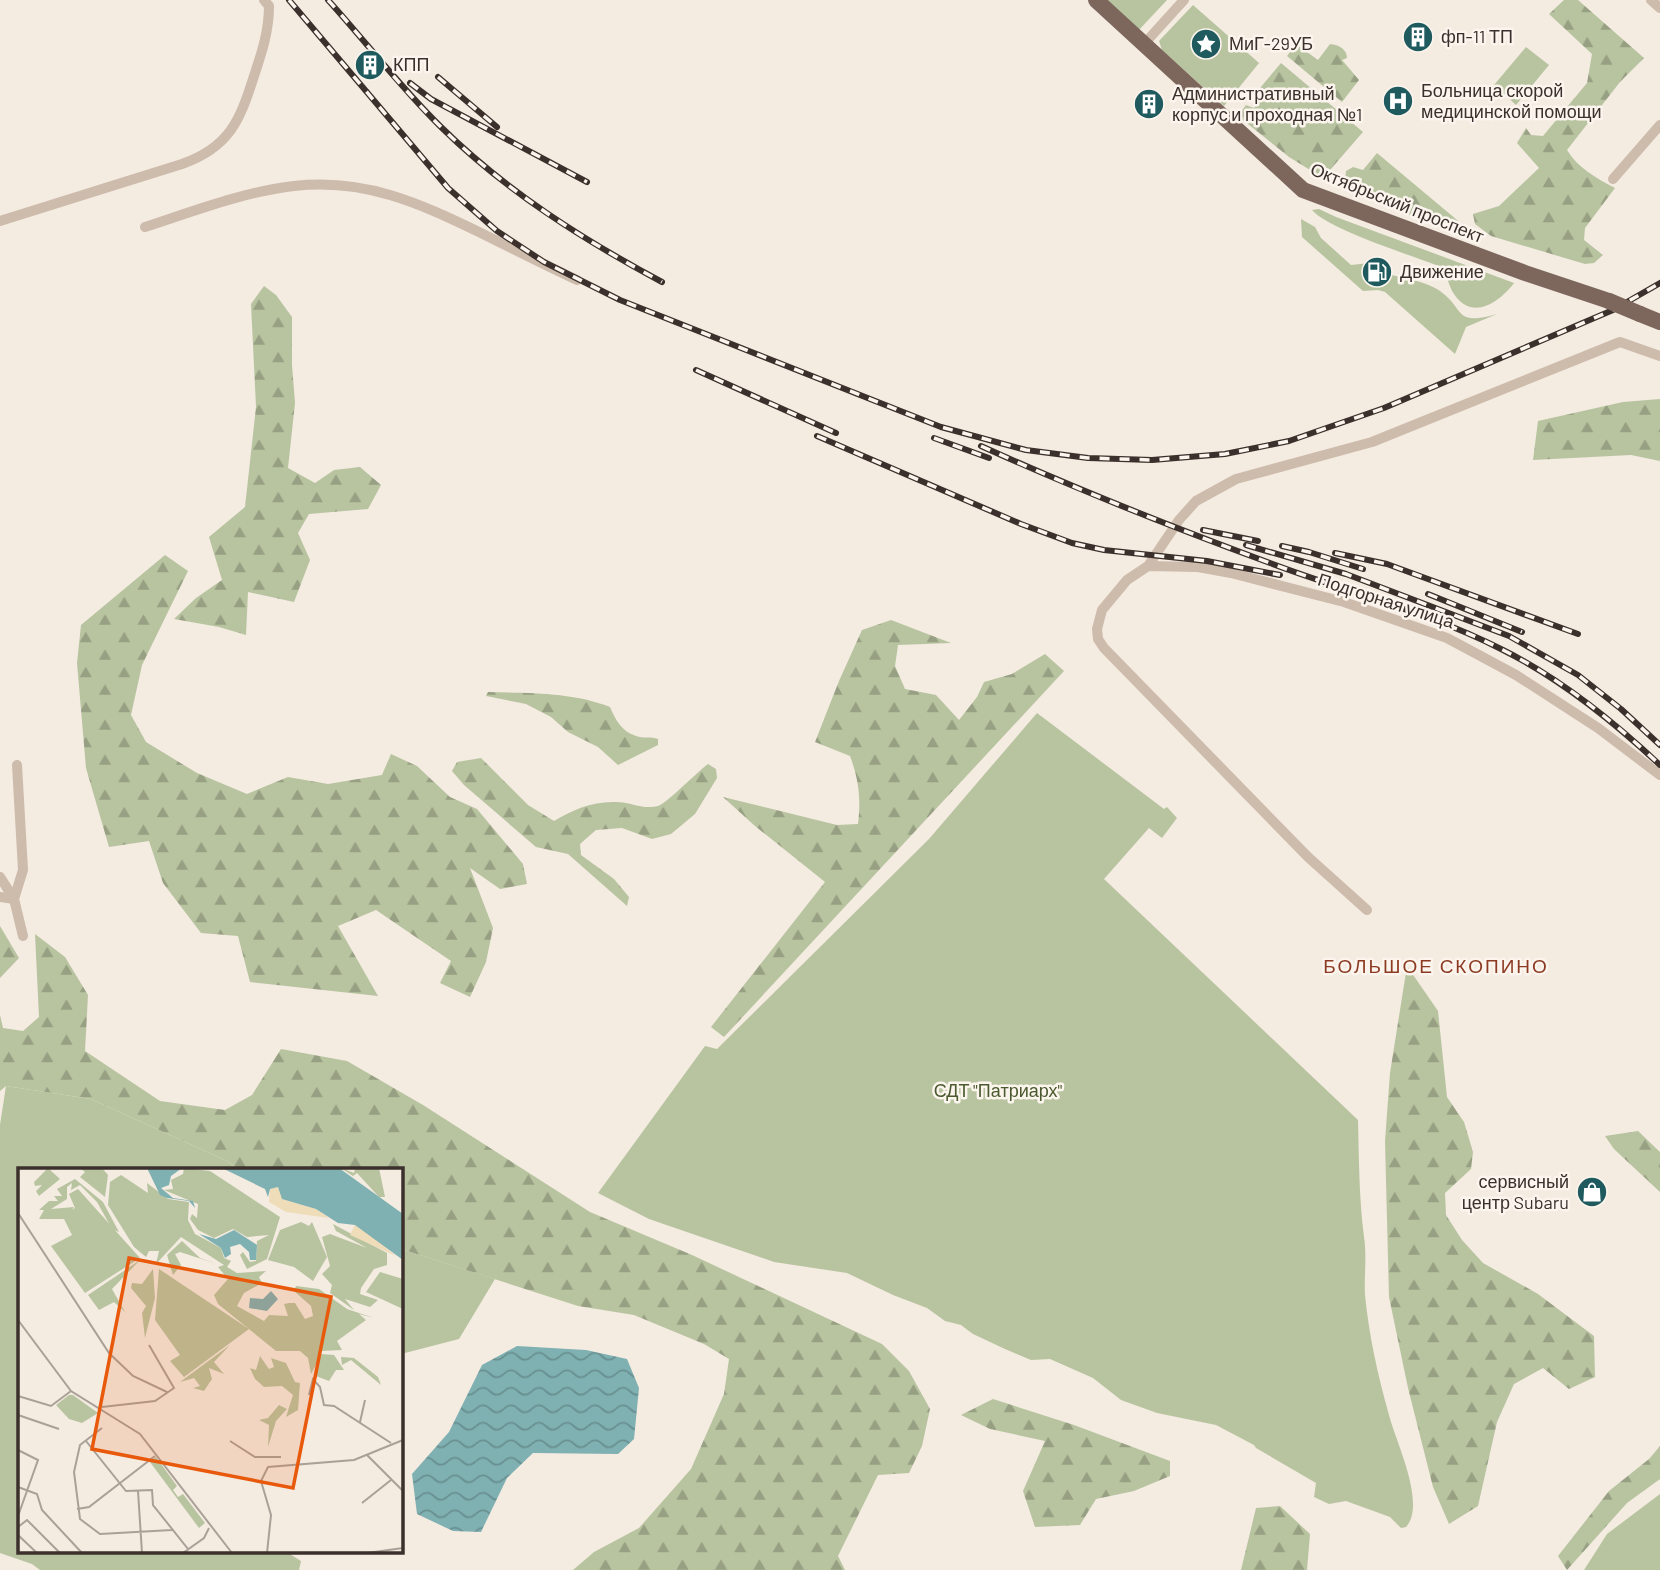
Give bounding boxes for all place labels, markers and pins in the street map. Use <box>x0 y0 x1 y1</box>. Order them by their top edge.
building icon: фп-11 ТП <box>1401 20 1435 54</box>
place label: фп-11 ТП <box>1441 25 1513 47</box>
place icon: МиГ-29УБ <box>1189 27 1223 61</box>
place label: МиГ-29УБ <box>1229 32 1313 54</box>
building icon: КПП <box>353 48 387 82</box>
place label: КПП <box>393 53 429 75</box>
place label: Больница скорой медицинской помощи <box>1421 79 1602 122</box>
place label: Административный корпус и проходная №1 <box>1172 82 1362 125</box>
hospital icon: Больница скорой медицинской помощи <box>1381 84 1415 118</box>
building icon: Административный корпус и проходная №1 <box>1132 87 1166 121</box>
fuel station icon: Движение <box>1360 255 1394 289</box>
place label: Движение <box>1400 260 1484 282</box>
place label: сервисный центр Subaru <box>1462 1170 1569 1213</box>
shop icon: сервисный центр Subaru <box>1575 1175 1609 1209</box>

